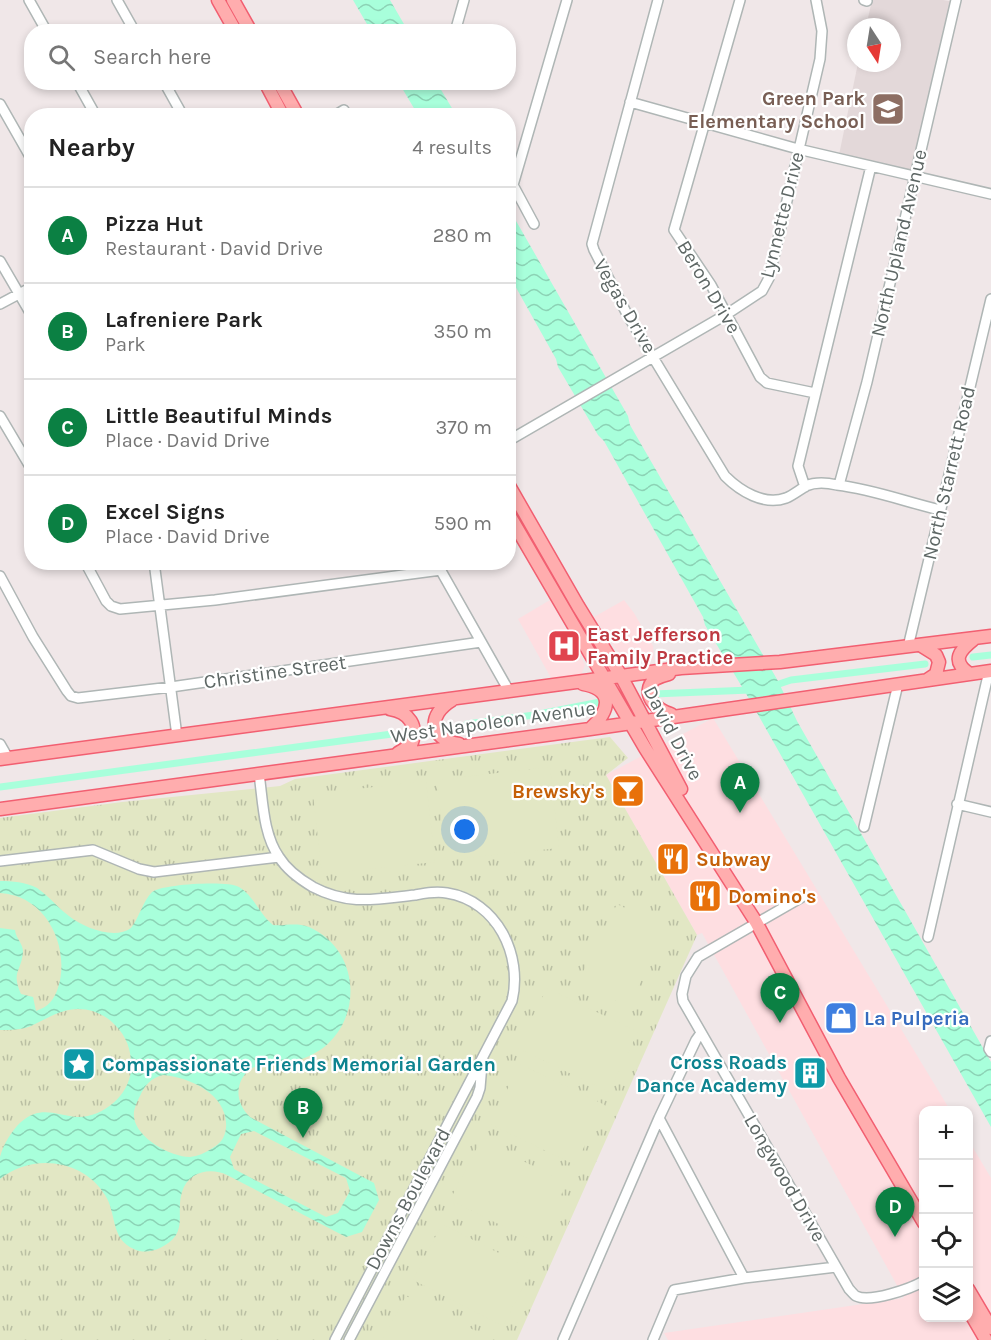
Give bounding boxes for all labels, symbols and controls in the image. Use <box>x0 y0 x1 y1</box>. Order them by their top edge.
north arrow <box>847 18 901 72</box>
search box <box>24 24 516 90</box>
icon: search <box>45 41 78 74</box>
text: Search here <box>93 44 211 70</box>
place label: Green Park Elementary School <box>687 87 865 133</box>
school or university icon: Green Park Elementary School <box>870 91 906 127</box>
text: Nearby <box>48 132 135 163</box>
text: 4 results <box>412 136 492 159</box>
street label: North Upland Avenue <box>866 147 932 339</box>
street label: Lynnette Drive <box>755 149 809 281</box>
text: Pizza Hut <box>105 211 203 237</box>
text: A <box>61 224 74 247</box>
text: 280 m <box>433 224 492 247</box>
street label: Beron Drive <box>672 236 746 338</box>
text: Restaurant · David Drive <box>105 237 323 260</box>
street label: Vegas Drive <box>589 255 661 357</box>
text: Lafreniere Park <box>105 307 263 333</box>
text: B <box>61 320 74 343</box>
text: 350 m <box>434 320 492 343</box>
text: Park <box>105 333 146 356</box>
street label: North Starrett Road <box>918 384 980 562</box>
text: Little Beautiful Minds <box>105 403 332 429</box>
text: C <box>61 416 74 439</box>
text: 370 m <box>435 416 492 439</box>
text: Place · David Drive <box>105 429 270 452</box>
text: Excel Signs <box>105 499 225 525</box>
text: D <box>61 512 74 535</box>
text: 590 m <box>434 512 492 535</box>
text: Place · David Drive <box>105 525 270 548</box>
place label: East Jefferson Family Practice <box>587 623 733 669</box>
hospital icon: East Jefferson Family Practice <box>546 628 582 664</box>
street label: Christine Street <box>202 651 348 693</box>
street label: David Drive <box>639 682 707 784</box>
street label: West Napoleon Avenue <box>389 696 597 748</box>
pin: A <box>720 764 760 813</box>
bar icon: Brewsky's <box>610 773 646 809</box>
place label: Brewsky's <box>512 780 605 803</box>
your location <box>450 815 479 844</box>
restaurant icon: Subway <box>655 841 691 877</box>
place label: Subway <box>696 848 771 871</box>
restaurant icon: Domino's <box>687 878 723 914</box>
place label: Domino's <box>728 885 817 908</box>
pin: C <box>760 974 800 1023</box>
shop icon: La Pulperia <box>823 1000 859 1036</box>
place label: La Pulperia <box>864 1007 970 1030</box>
place icon: Compassionate Friends Memorial Garden <box>61 1046 97 1082</box>
place label: Cross Roads Dance Academy <box>636 1051 787 1097</box>
place label: Compassionate Friends Memorial Garden <box>102 1053 496 1076</box>
building icon: Cross Roads Dance Academy <box>792 1055 828 1091</box>
pin: B <box>284 1088 322 1138</box>
map controls <box>919 1106 973 1322</box>
button: + <box>919 1106 973 1160</box>
street label: Longwood Drive <box>739 1110 831 1246</box>
street label: Downs Boulevard <box>361 1124 455 1274</box>
button: − <box>919 1160 973 1214</box>
pin: D <box>876 1188 914 1237</box>
button: locate <box>919 1214 973 1268</box>
button: layers <box>919 1268 973 1322</box>

